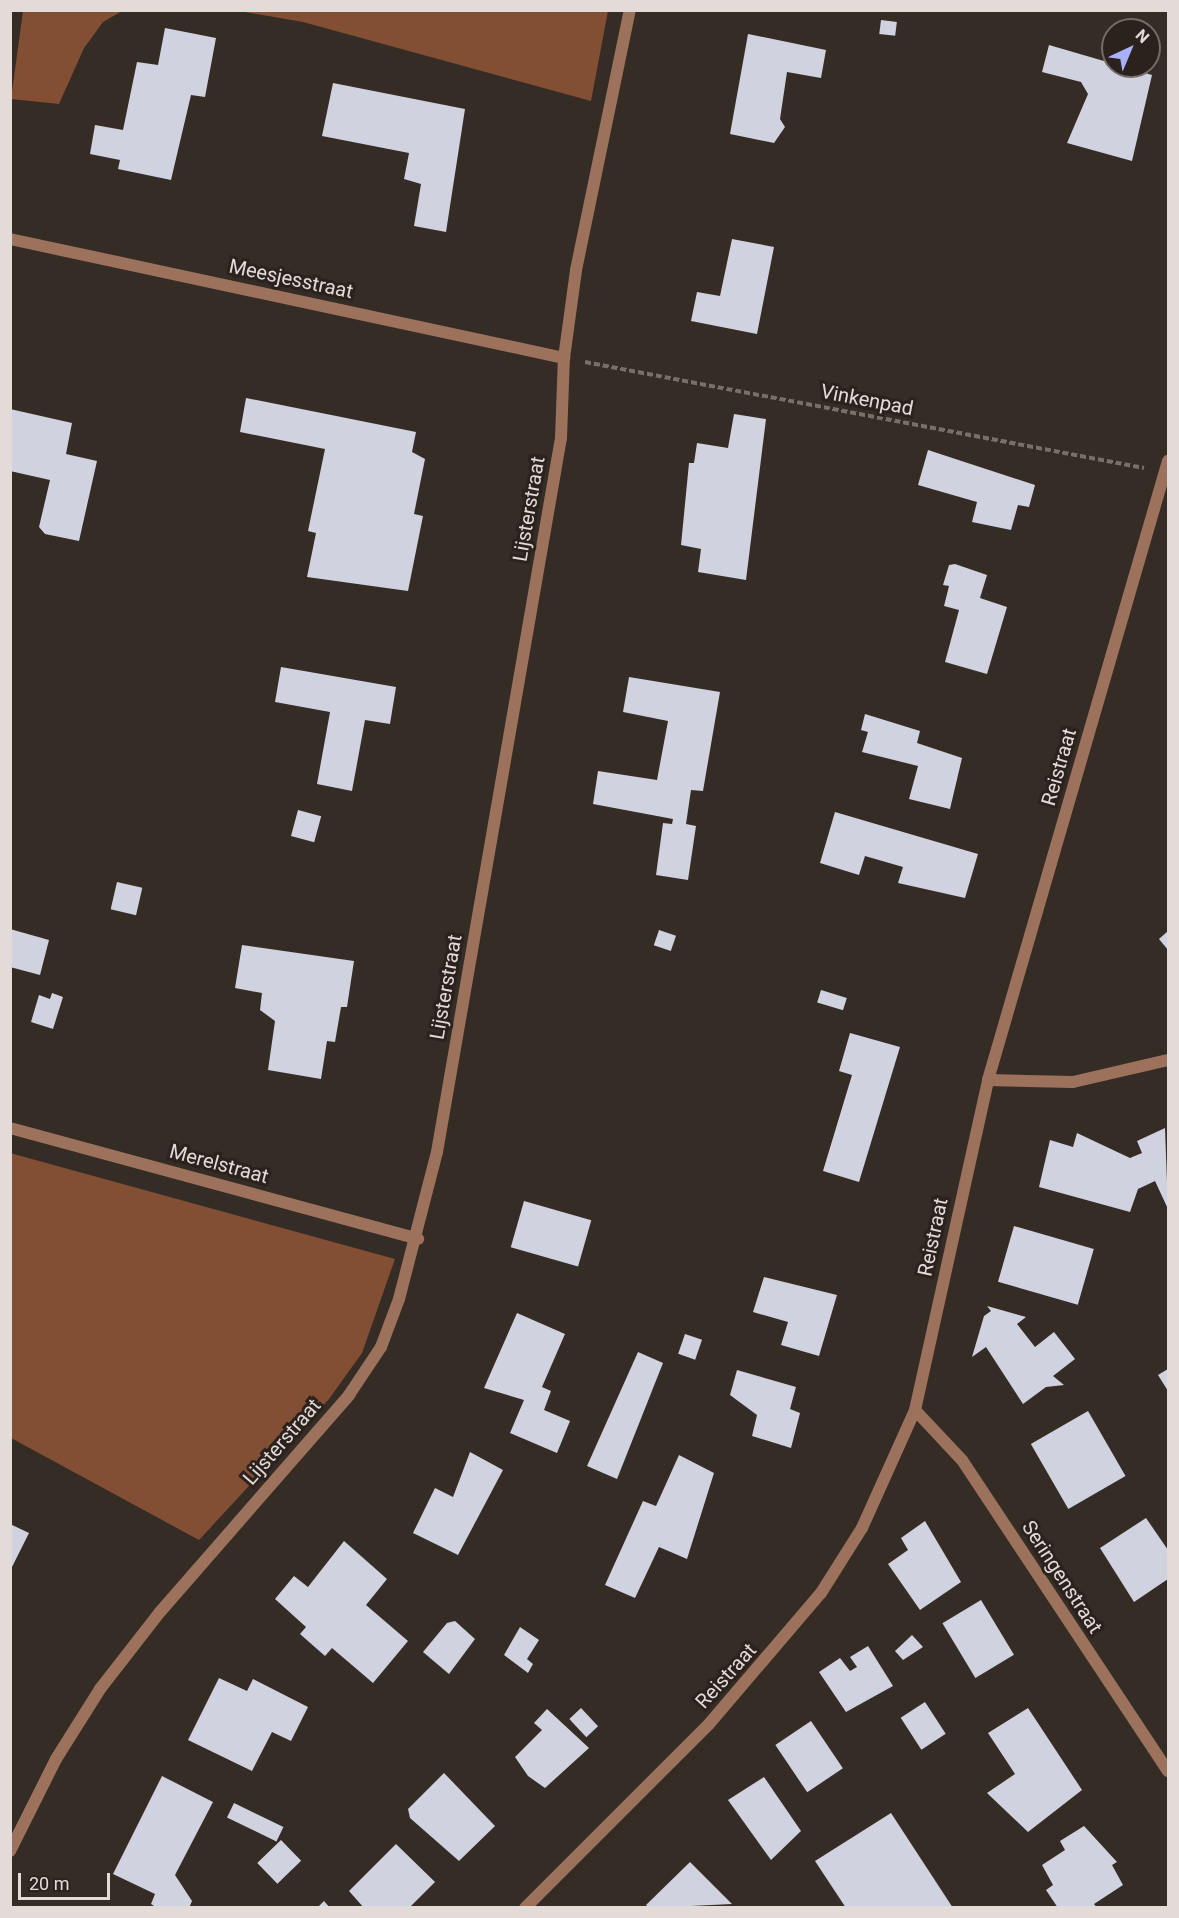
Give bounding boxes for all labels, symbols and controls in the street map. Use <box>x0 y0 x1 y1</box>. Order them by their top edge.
north arrow <box>1101 18 1161 78</box>
text: N <box>1132 25 1153 47</box>
street label: Meesjesstraat <box>227 254 355 304</box>
street label: Vinkenpad <box>819 379 915 421</box>
street label: Lijsterstraat <box>508 455 550 563</box>
street label: Reistraat <box>1037 726 1081 808</box>
street label: Lijsterstraat <box>425 933 467 1041</box>
street label: Merelstraat <box>167 1139 271 1189</box>
street label: Reistraat <box>913 1196 953 1278</box>
street label: Lijsterstraat <box>238 1394 326 1490</box>
street label: Seringenstraat <box>1017 1516 1107 1638</box>
street label: Reistraat <box>691 1638 761 1714</box>
scale bar <box>21 1861 112 1899</box>
text: 20 m <box>29 1873 69 1894</box>

